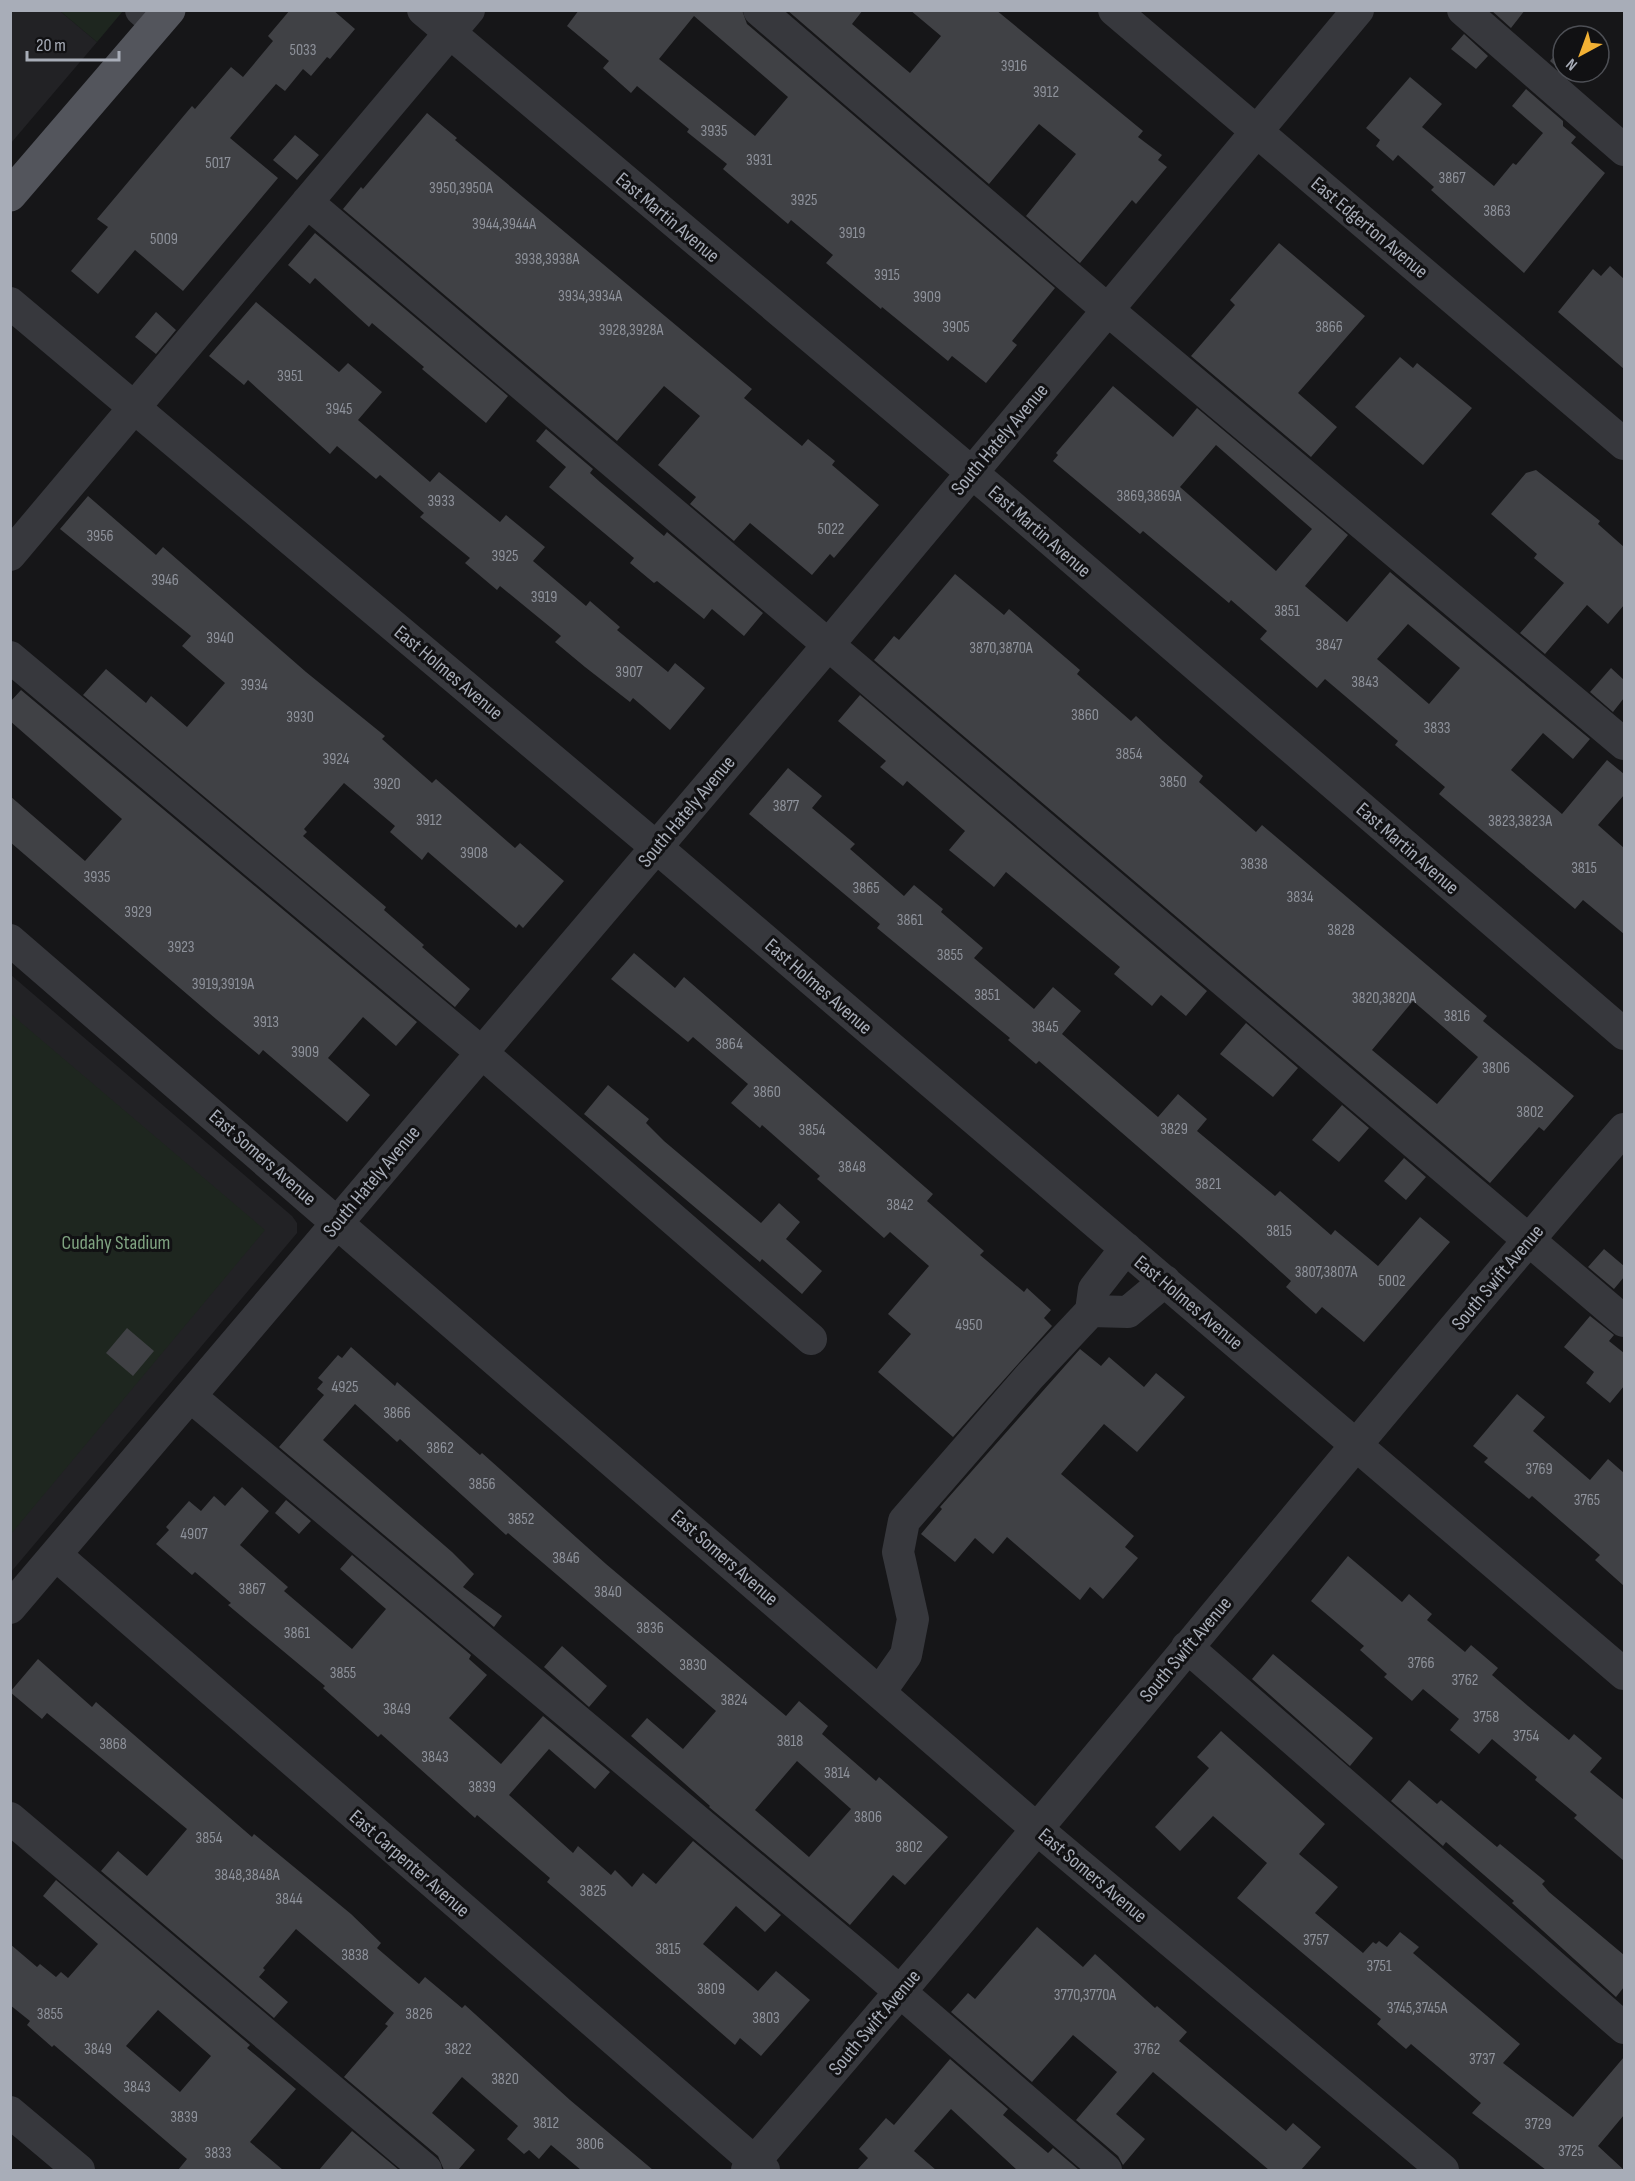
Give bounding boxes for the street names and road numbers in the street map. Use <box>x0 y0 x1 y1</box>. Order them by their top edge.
street label: East Martin Avenue <box>611 167 724 268</box>
street label: East Edgerton Avenue <box>1306 172 1433 284</box>
street label: South Hately Avenue <box>946 379 1053 500</box>
street label: East Martin Avenue <box>983 481 1096 583</box>
street label: East Holmes Avenue <box>389 620 508 725</box>
street label: South Hately Avenue <box>633 751 740 872</box>
street label: East Martin Avenue <box>1351 798 1464 900</box>
street label: East Holmes Avenue <box>760 934 877 1040</box>
street label: East Somers Avenue <box>204 1105 321 1211</box>
street label: South Hately Avenue <box>318 1121 425 1242</box>
street label: South Swift Avenue <box>1447 1220 1549 1335</box>
street label: East Holmes Avenue <box>1129 1250 1248 1355</box>
street label: East Somers Avenue <box>666 1505 783 1611</box>
street label: South Swift Avenue <box>1135 1592 1237 1707</box>
street label: East Carpenter Avenue <box>344 1805 474 1923</box>
street label: East Somers Avenue <box>1033 1823 1152 1928</box>
street label: South Swift Avenue <box>824 1965 926 2080</box>

